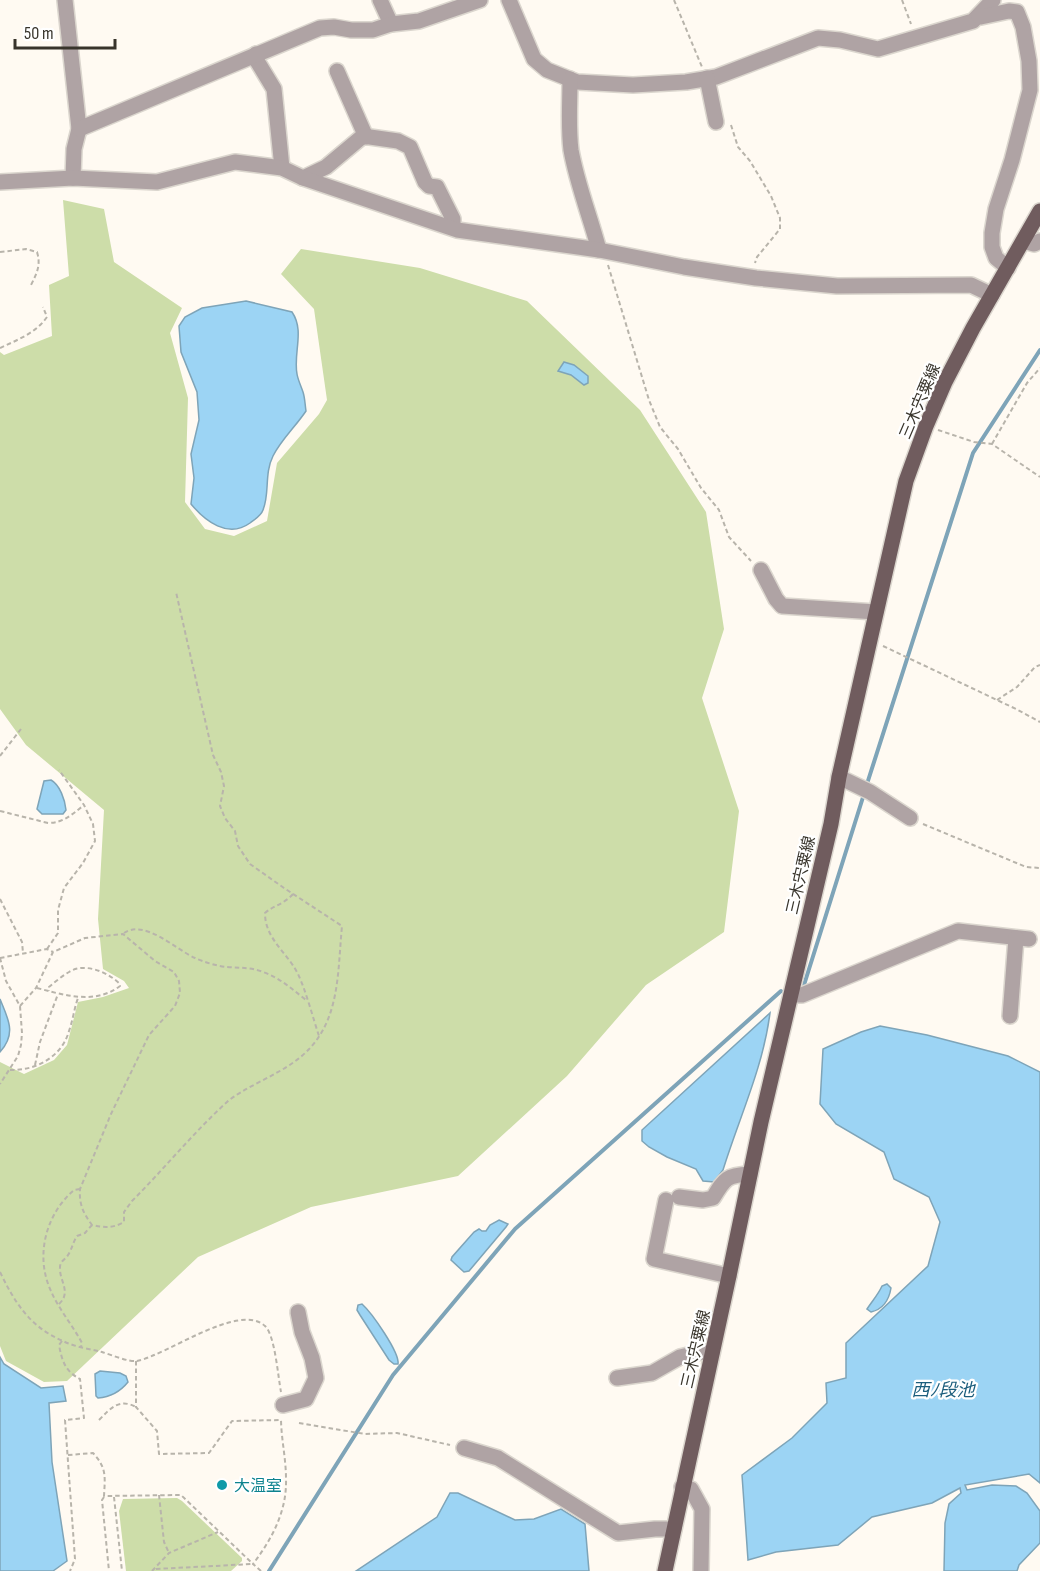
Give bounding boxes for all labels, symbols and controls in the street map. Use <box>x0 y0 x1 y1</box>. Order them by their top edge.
scale bar <box>15 12 116 50</box>
text: 50 m <box>24 23 54 44</box>
street label: 三木宍粟線 <box>896 361 945 442</box>
street label: 三木宍粟線 <box>783 834 820 916</box>
street label: 三木宍粟線 <box>678 1308 715 1390</box>
water label: 西ﾉ段池 <box>912 1380 976 1401</box>
place label: 大温室 <box>234 1477 282 1496</box>
marker: 大温室 <box>215 1478 229 1492</box>

